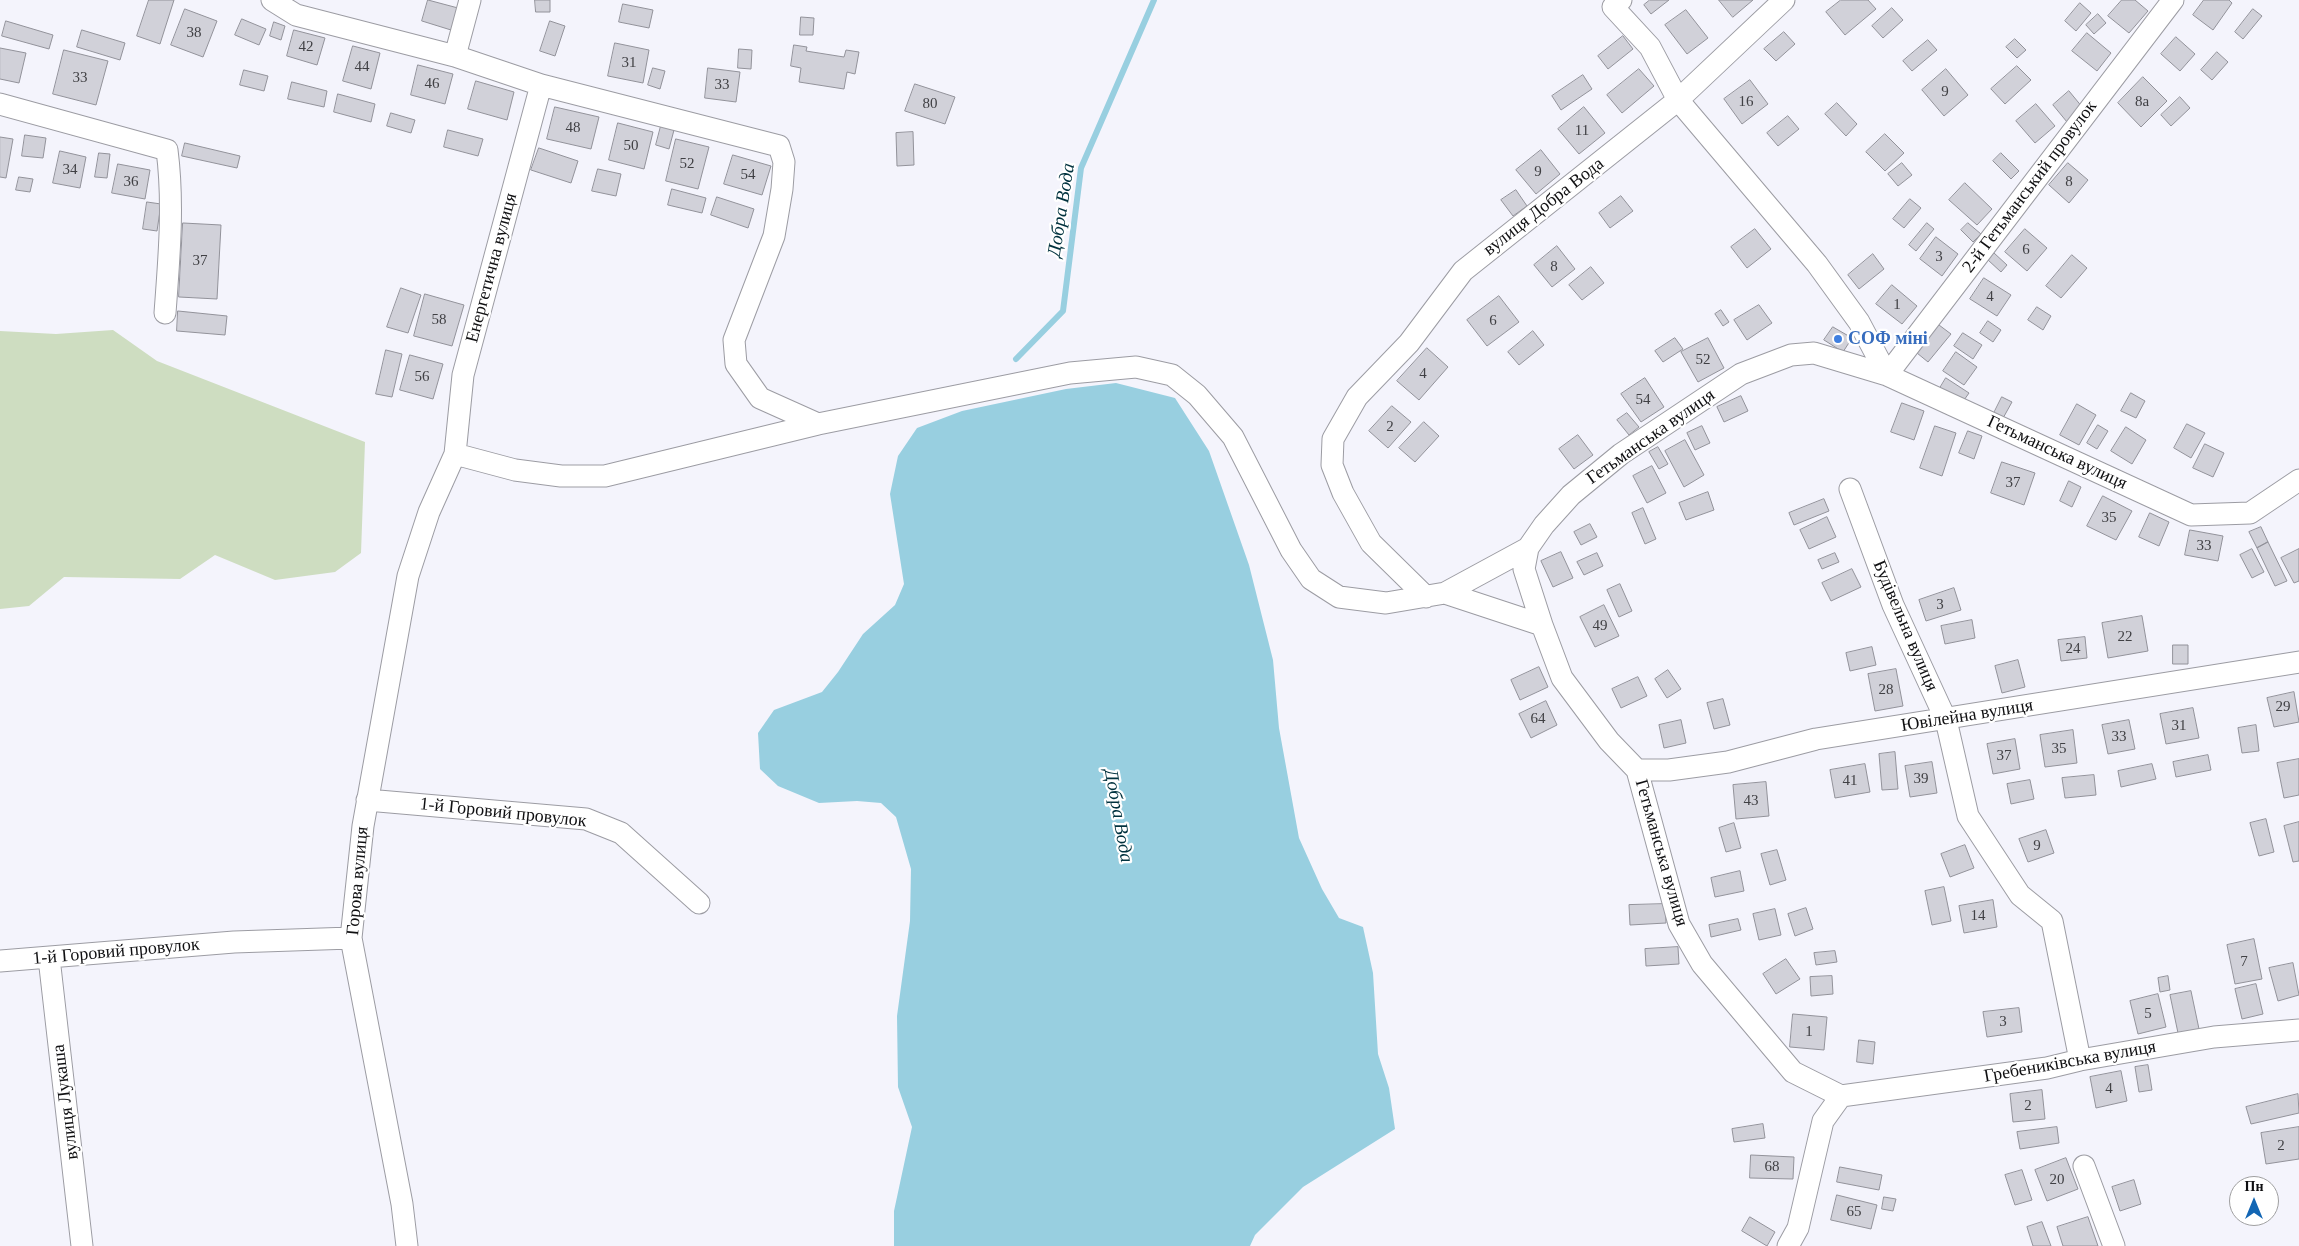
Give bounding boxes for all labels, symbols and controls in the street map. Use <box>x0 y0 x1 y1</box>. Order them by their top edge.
house number: 38 <box>186 24 202 42</box>
house number: 42 <box>298 38 314 56</box>
house number: 31 <box>622 54 636 72</box>
house number: 44 <box>354 58 370 76</box>
house number: 33 <box>72 69 88 87</box>
house number: 46 <box>424 75 440 93</box>
house number: 33 <box>714 76 730 94</box>
house number: 9 <box>1941 83 1949 101</box>
house number: 16 <box>1738 93 1754 111</box>
house number: 8а <box>2135 93 2149 111</box>
house number: 80 <box>922 95 938 113</box>
street label: 2-й Гетьманський провулок <box>1958 97 2102 277</box>
house number: 48 <box>566 119 580 137</box>
house number: 11 <box>1575 122 1589 140</box>
house number: 50 <box>624 137 638 155</box>
street label: вулиця Добра Вода <box>1480 153 1608 261</box>
house number: 52 <box>680 155 694 173</box>
house number: 34 <box>62 161 78 179</box>
water label: Добра Вода <box>1043 161 1081 259</box>
house number: 9 <box>1534 163 1542 181</box>
house number: 54 <box>740 166 756 184</box>
house number: 36 <box>124 173 138 191</box>
house number: 8 <box>2065 173 2073 191</box>
street label: Енергетична вулиця <box>462 191 522 345</box>
house number: 6 <box>2022 241 2030 259</box>
house number: 3 <box>1935 248 1943 266</box>
house number: 37 <box>192 252 208 270</box>
house number: 8 <box>1550 258 1558 276</box>
house number: 4 <box>1986 288 1994 306</box>
house number: 1 <box>1893 296 1901 314</box>
house number: 58 <box>432 311 446 329</box>
house number: 6 <box>1489 312 1497 330</box>
place label: СОФ міні <box>1848 328 1928 350</box>
marker: СОФ міні <box>1832 333 1844 345</box>
house number: 52 <box>1696 351 1710 369</box>
house number: 4 <box>1419 365 1427 383</box>
house number: 56 <box>414 368 430 386</box>
street label: Гетьманська вулиця <box>1583 385 1719 489</box>
house number: 54 <box>1636 391 1650 409</box>
street label: Гетьманська вулиця <box>1984 411 2130 495</box>
house number: 2 <box>1386 418 1394 436</box>
house number: 37 <box>2006 474 2020 492</box>
house number: 35 <box>2102 509 2116 527</box>
house number: 33 <box>2196 537 2212 555</box>
street label: Будівельна вулиця <box>1868 557 1942 695</box>
house number: 3 <box>1936 596 1944 614</box>
house number: 49 <box>1592 617 1608 635</box>
house number: 22 <box>2118 628 2132 646</box>
house number: 24 <box>2066 640 2080 658</box>
house number: 28 <box>1878 681 1894 699</box>
street label: Ювілейна вулиця <box>1899 695 2035 737</box>
house number: 29 <box>2276 698 2290 716</box>
house number: 64 <box>1530 710 1546 728</box>
house number: 31 <box>2172 717 2186 735</box>
house number: 33 <box>2112 728 2126 746</box>
house number: 35 <box>2052 740 2066 758</box>
house number: 37 <box>1996 747 2012 765</box>
water label: Добра Вода <box>1099 767 1137 865</box>
house number: 39 <box>1914 770 1928 788</box>
house number: 41 <box>1842 772 1858 790</box>
street label: Гетьманська вулиця <box>1630 777 1692 929</box>
house number: 43 <box>1744 792 1758 810</box>
street label: 1-й Горовий провулок <box>418 793 588 833</box>
street label: Горова вулиця <box>342 826 374 936</box>
house number: 9 <box>2033 837 2041 855</box>
house number: 14 <box>1970 907 1986 925</box>
street label: 1-й Горовий провулок <box>32 934 200 970</box>
house number: 7 <box>2240 953 2248 971</box>
house number: 5 <box>2144 1005 2152 1023</box>
house number: 3 <box>1999 1013 2007 1031</box>
house number: 1 <box>1805 1023 1813 1041</box>
street label: Гребениківська вулиця <box>1982 1036 2158 1088</box>
street label: вулиця Лукаша <box>48 1043 84 1161</box>
house number: 4 <box>2105 1080 2113 1098</box>
house number: 2 <box>2024 1097 2032 1115</box>
house number: 2 <box>2277 1137 2285 1155</box>
house number: 68 <box>1764 1158 1780 1176</box>
house number: 20 <box>2050 1171 2064 1189</box>
north arrow <box>2229 1176 2279 1226</box>
text: Пн <box>2245 1179 2263 1194</box>
house number: 65 <box>1846 1203 1862 1221</box>

